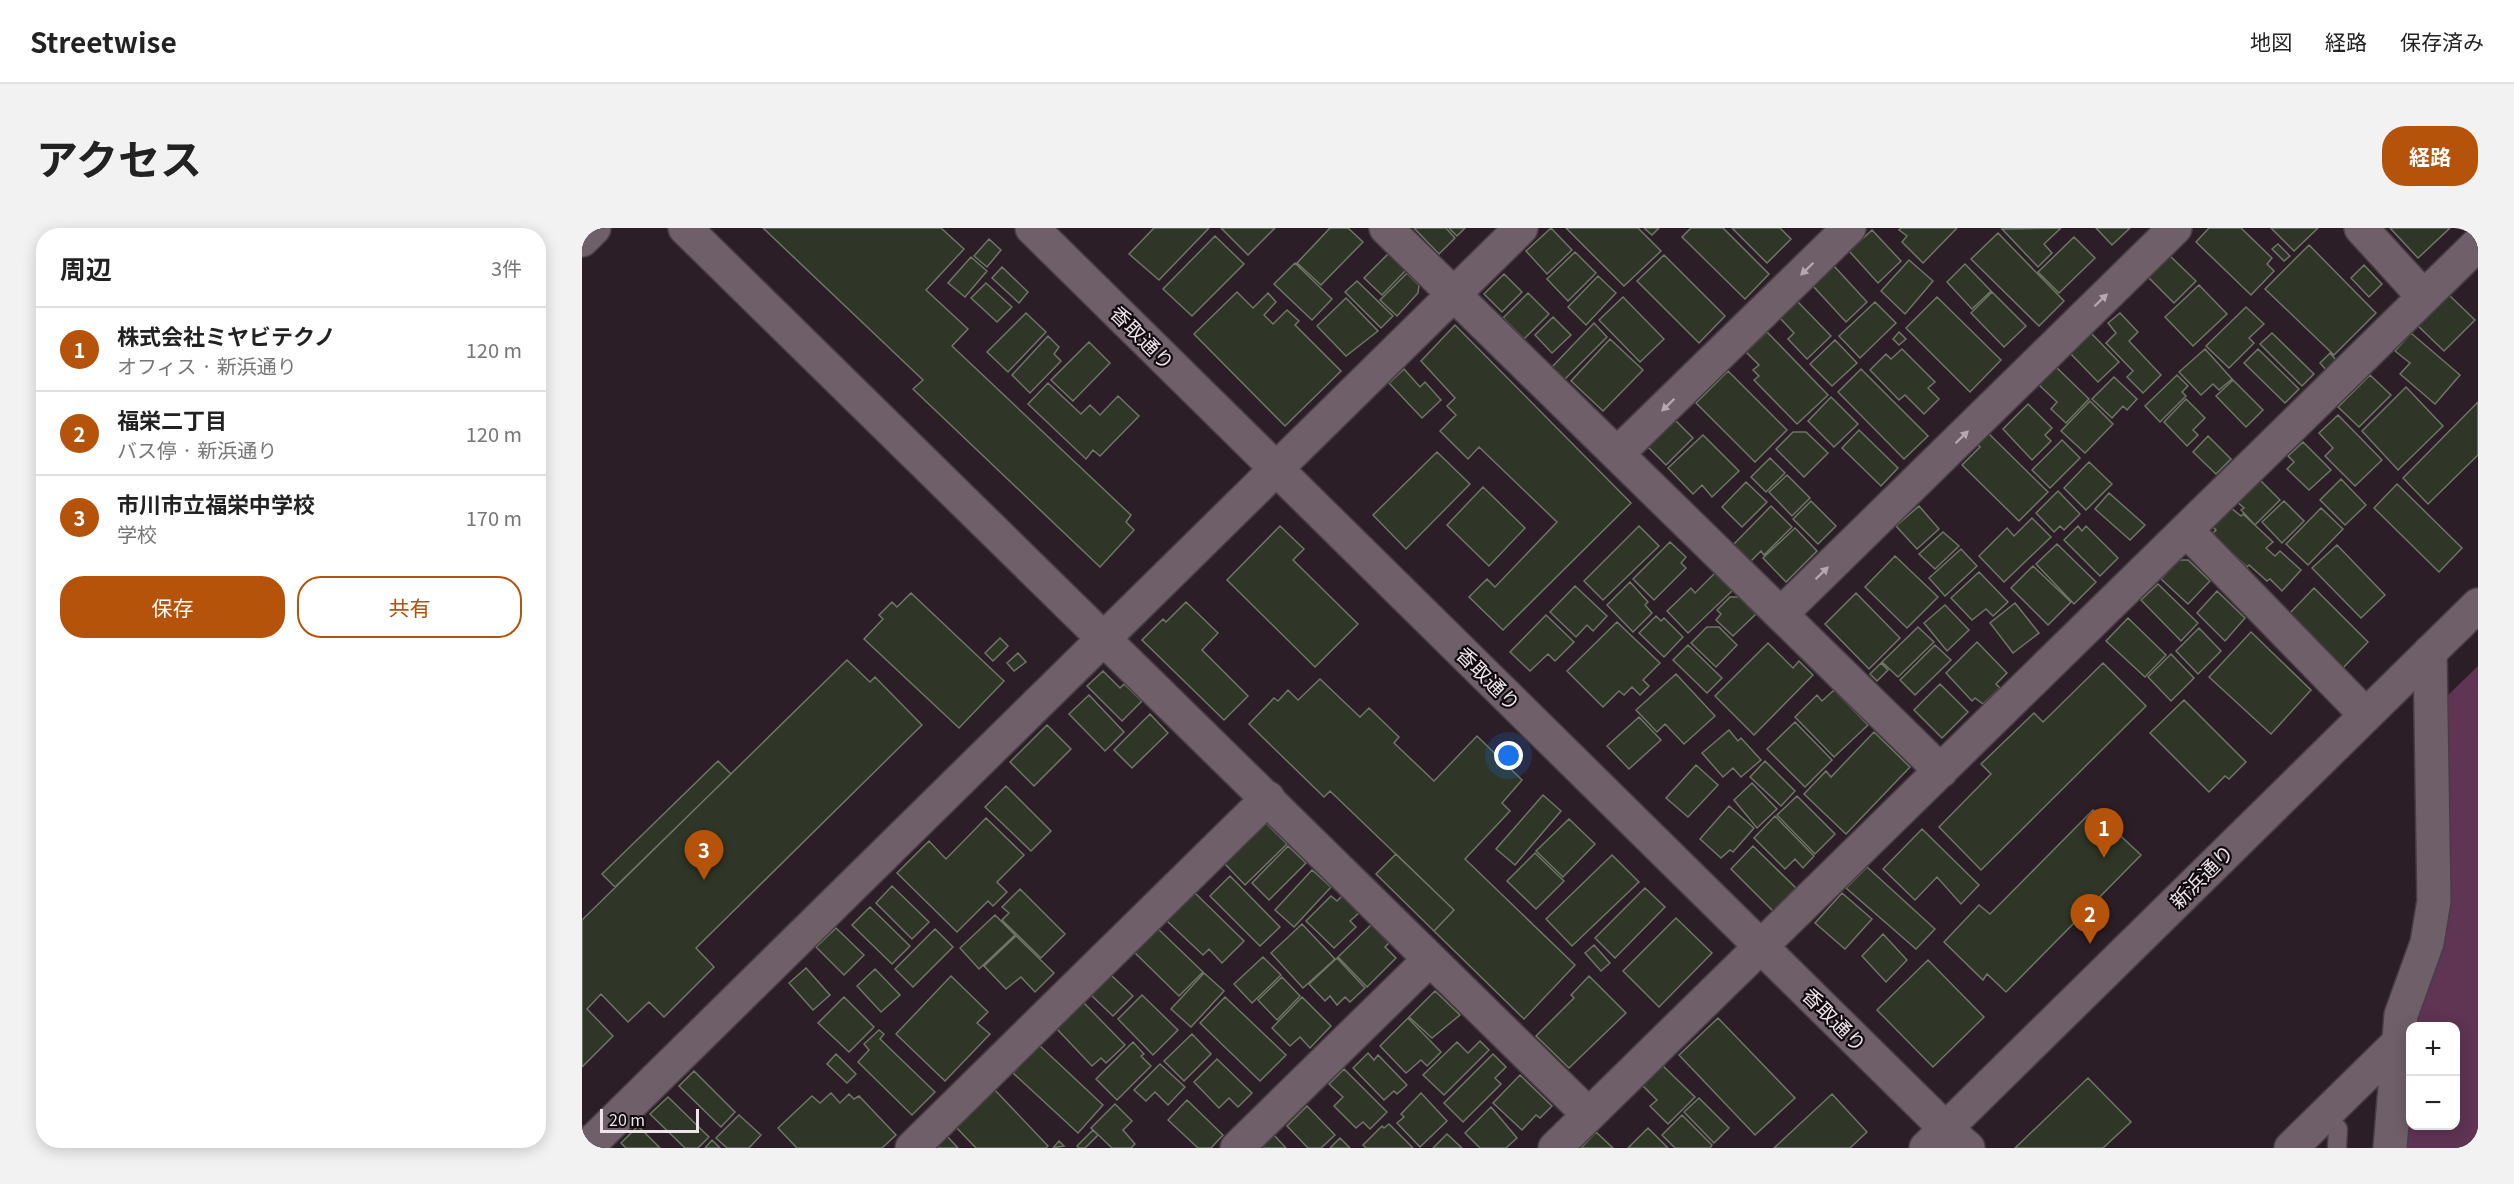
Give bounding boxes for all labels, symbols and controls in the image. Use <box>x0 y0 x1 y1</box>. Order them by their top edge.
text: Streetwise <box>30 21 177 61</box>
text: 地図 <box>2250 26 2292 56</box>
text: 経路 <box>2325 26 2367 56</box>
text: 保存済み <box>2400 26 2484 56</box>
text: アクセス <box>36 126 202 187</box>
button: 経路 <box>2382 126 2478 186</box>
text: 周辺 <box>60 249 112 286</box>
text: 3件 <box>491 253 522 282</box>
one-way arrow <box>1800 262 1815 276</box>
one-way arrow <box>2094 294 2108 308</box>
street label: 香取通り <box>1104 298 1182 376</box>
text: 株式会社ミヤビテクノ <box>117 319 336 351</box>
text: 1 <box>74 335 85 364</box>
text: 120 m <box>466 335 522 364</box>
text: オフィス · 新浜通り <box>117 351 297 380</box>
one-way arrow <box>1660 398 1675 412</box>
text: 福栄二丁目 <box>117 403 227 435</box>
text: 2 <box>74 419 85 448</box>
text: 120 m <box>466 419 522 448</box>
one-way arrow <box>1954 430 1968 444</box>
text: バス停 · 新浜通り <box>117 435 277 464</box>
text: 市川市立福栄中学校 <box>117 487 315 519</box>
text: 3 <box>74 503 85 532</box>
text: 170 m <box>466 503 522 532</box>
text: 学校 <box>117 519 157 548</box>
one-way arrow <box>1815 567 1829 581</box>
button: 保存 <box>60 576 285 638</box>
button: 共有 <box>297 576 522 638</box>
street label: 香取通り <box>1450 639 1528 717</box>
your location <box>1494 741 1523 770</box>
pin: 1 <box>2084 808 2123 858</box>
pin: 3 <box>684 830 724 880</box>
street label: 新浜通り <box>2162 837 2240 915</box>
pin: 2 <box>2070 894 2110 944</box>
street label: 香取通り <box>1796 980 1874 1058</box>
map controls <box>2406 1022 2460 1130</box>
button: + <box>2406 1022 2460 1076</box>
button: − <box>2406 1076 2460 1130</box>
scale bar <box>600 1106 699 1134</box>
text: 20 m <box>609 1107 645 1131</box>

